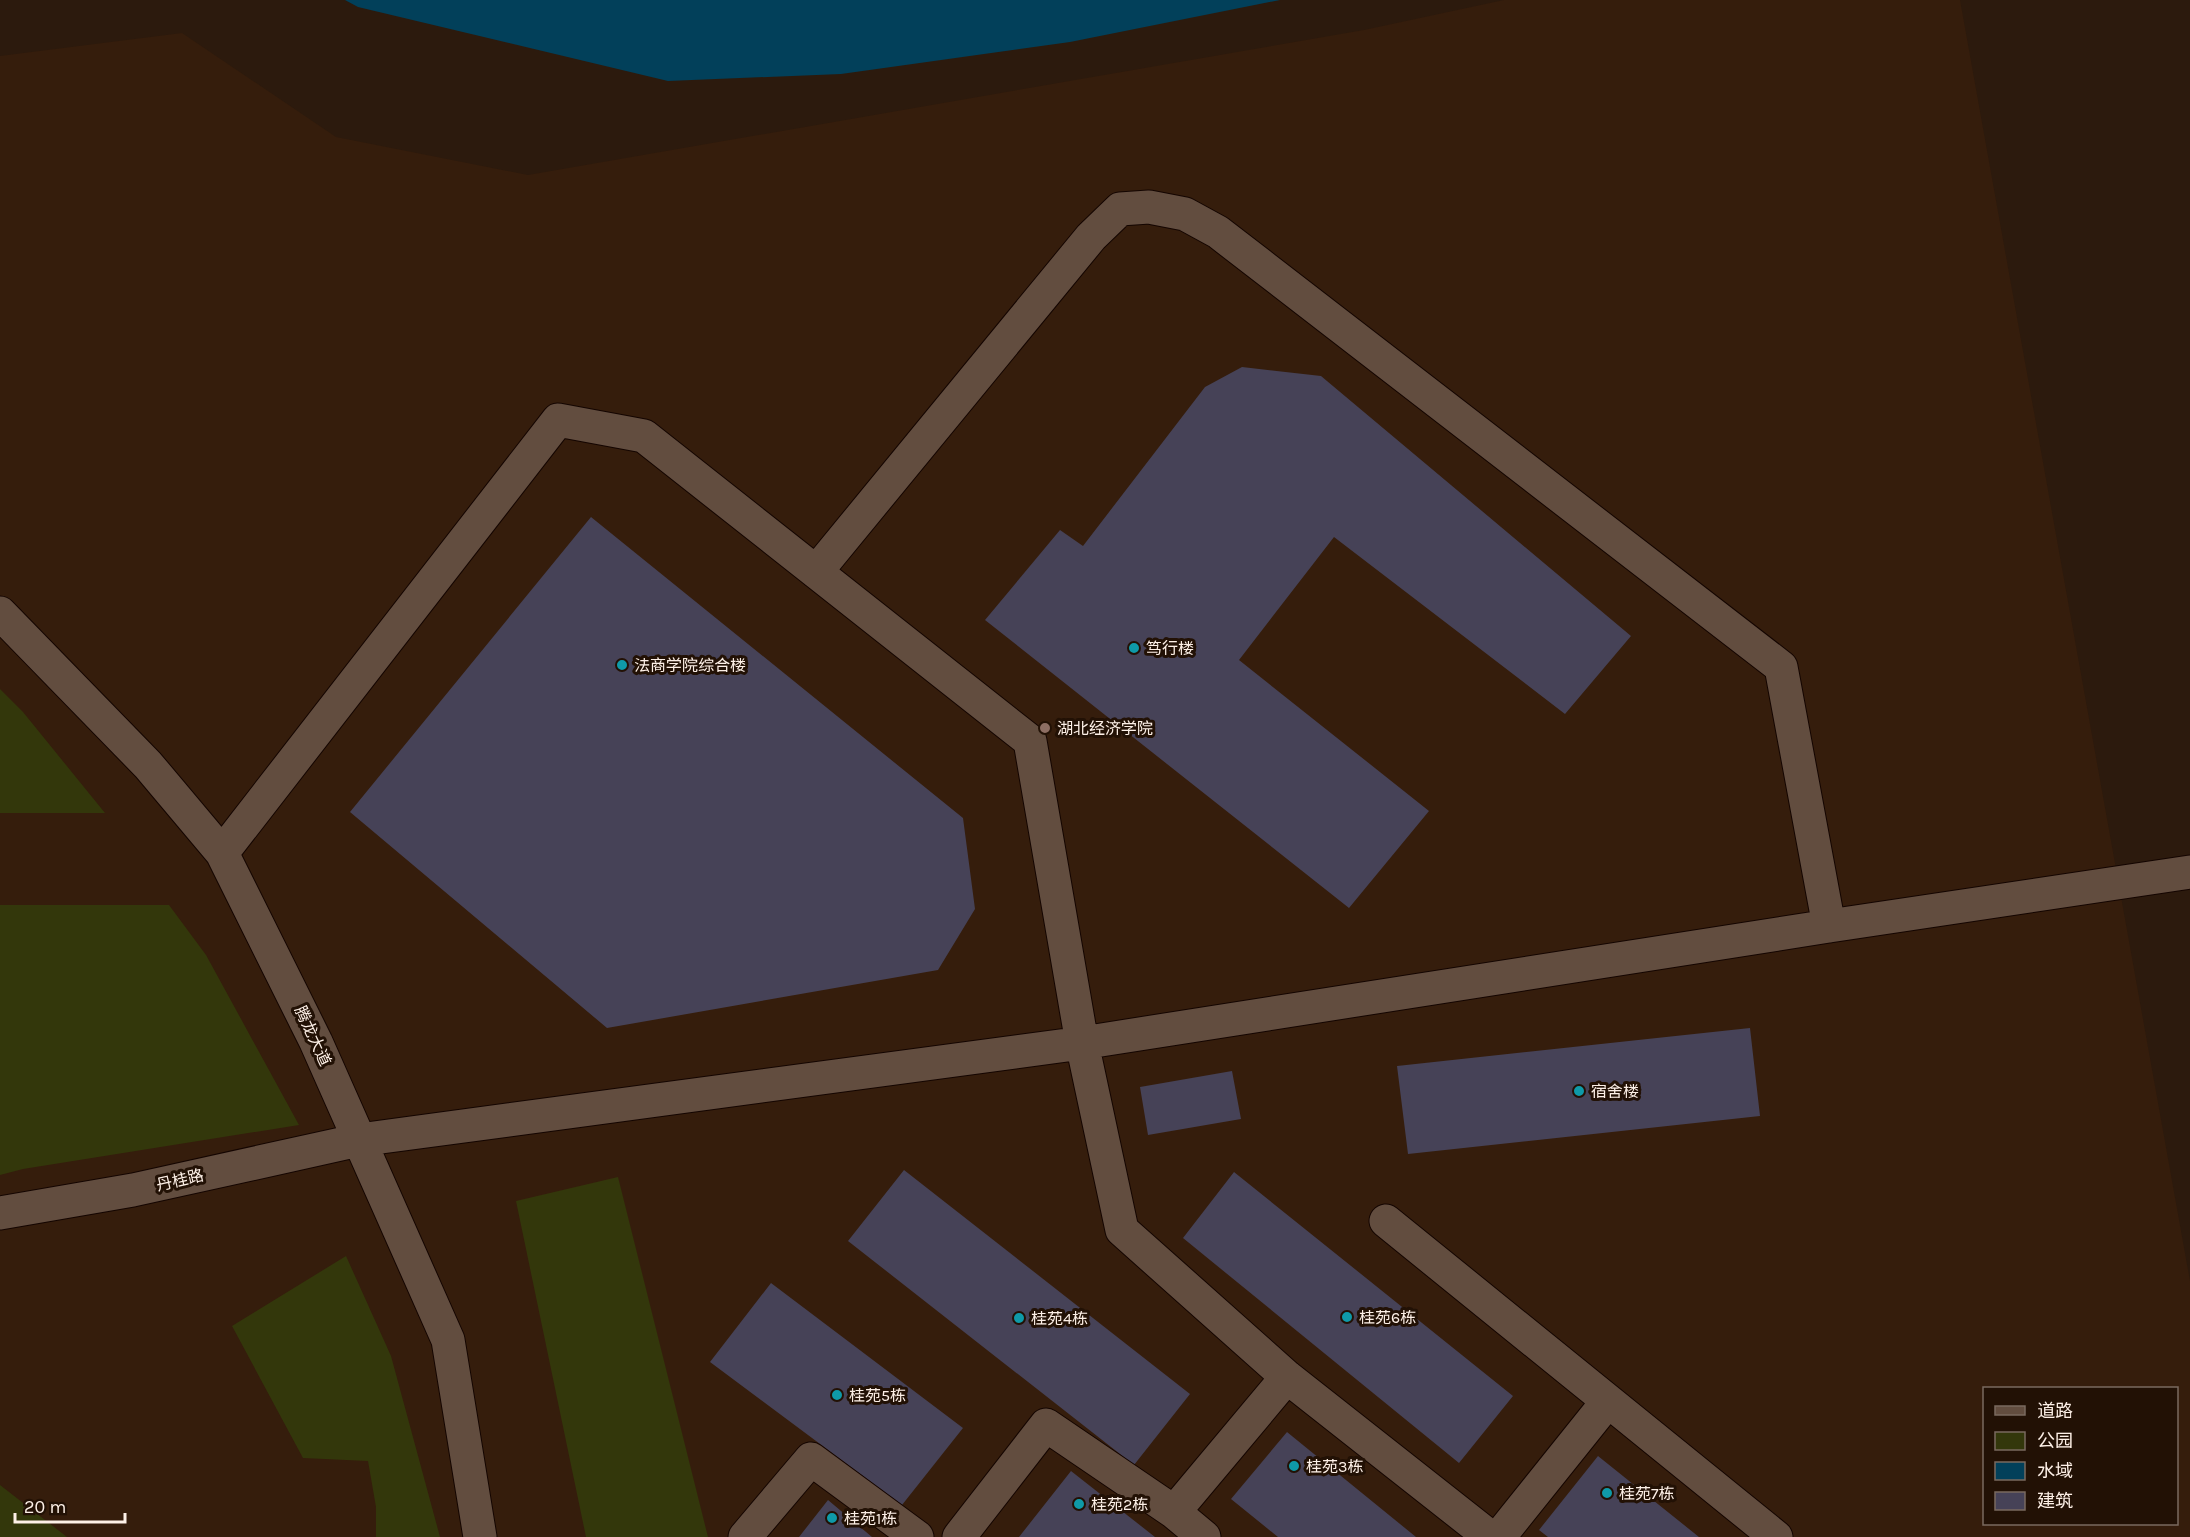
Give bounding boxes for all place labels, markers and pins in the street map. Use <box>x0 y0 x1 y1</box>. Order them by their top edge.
place label: 笃行楼 <box>1146 639 1194 658</box>
marker: 笃行楼 <box>1127 641 1141 655</box>
place label: 法商学院综合楼 <box>634 656 746 675</box>
marker: 法商学院综合楼 <box>615 658 629 672</box>
place label: 湖北经济学院 <box>1057 719 1153 738</box>
marker: 湖北经济学院 <box>1038 721 1052 735</box>
place label: 宿舍楼 <box>1591 1082 1639 1101</box>
marker: 宿舍楼 <box>1572 1084 1586 1098</box>
place label: 桂苑6栋 <box>1359 1308 1416 1327</box>
place label: 桂苑4栋 <box>1031 1309 1088 1328</box>
marker: 桂苑6栋 <box>1340 1310 1354 1324</box>
marker: 桂苑4栋 <box>1012 1311 1026 1325</box>
place label: 桂苑5栋 <box>849 1386 906 1405</box>
marker: 桂苑5栋 <box>830 1388 844 1402</box>
place label: 桂苑3栋 <box>1306 1457 1363 1476</box>
marker: 桂苑3栋 <box>1287 1459 1301 1473</box>
place label: 桂苑7栋 <box>1619 1484 1675 1503</box>
marker: 桂苑7栋 <box>1600 1486 1614 1500</box>
place label: 桂苑2栋 <box>1091 1495 1148 1514</box>
marker: 桂苑2栋 <box>1072 1497 1086 1511</box>
place label: 桂苑1栋 <box>844 1509 897 1528</box>
marker: 桂苑1栋 <box>825 1511 839 1525</box>

